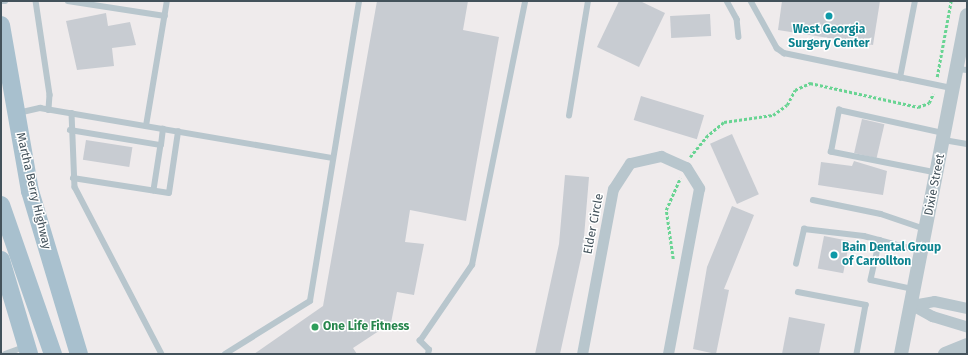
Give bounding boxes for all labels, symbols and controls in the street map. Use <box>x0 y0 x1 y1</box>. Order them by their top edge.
marker: West Georgia Surgery Center <box>824 11 834 21</box>
place label: West Georgia Surgery Center <box>788 23 870 51</box>
street label: Martha Berry Highway <box>13 131 53 251</box>
street label: Dixie Street <box>922 153 948 217</box>
street label: Elder Circle <box>581 192 607 256</box>
place label: Bain Dental Group of Carrollton <box>842 241 941 269</box>
marker: Bain Dental Group of Carrollton <box>829 250 839 260</box>
place label: One Life Fitness <box>323 320 409 334</box>
marker: One Life Fitness <box>310 322 320 332</box>

